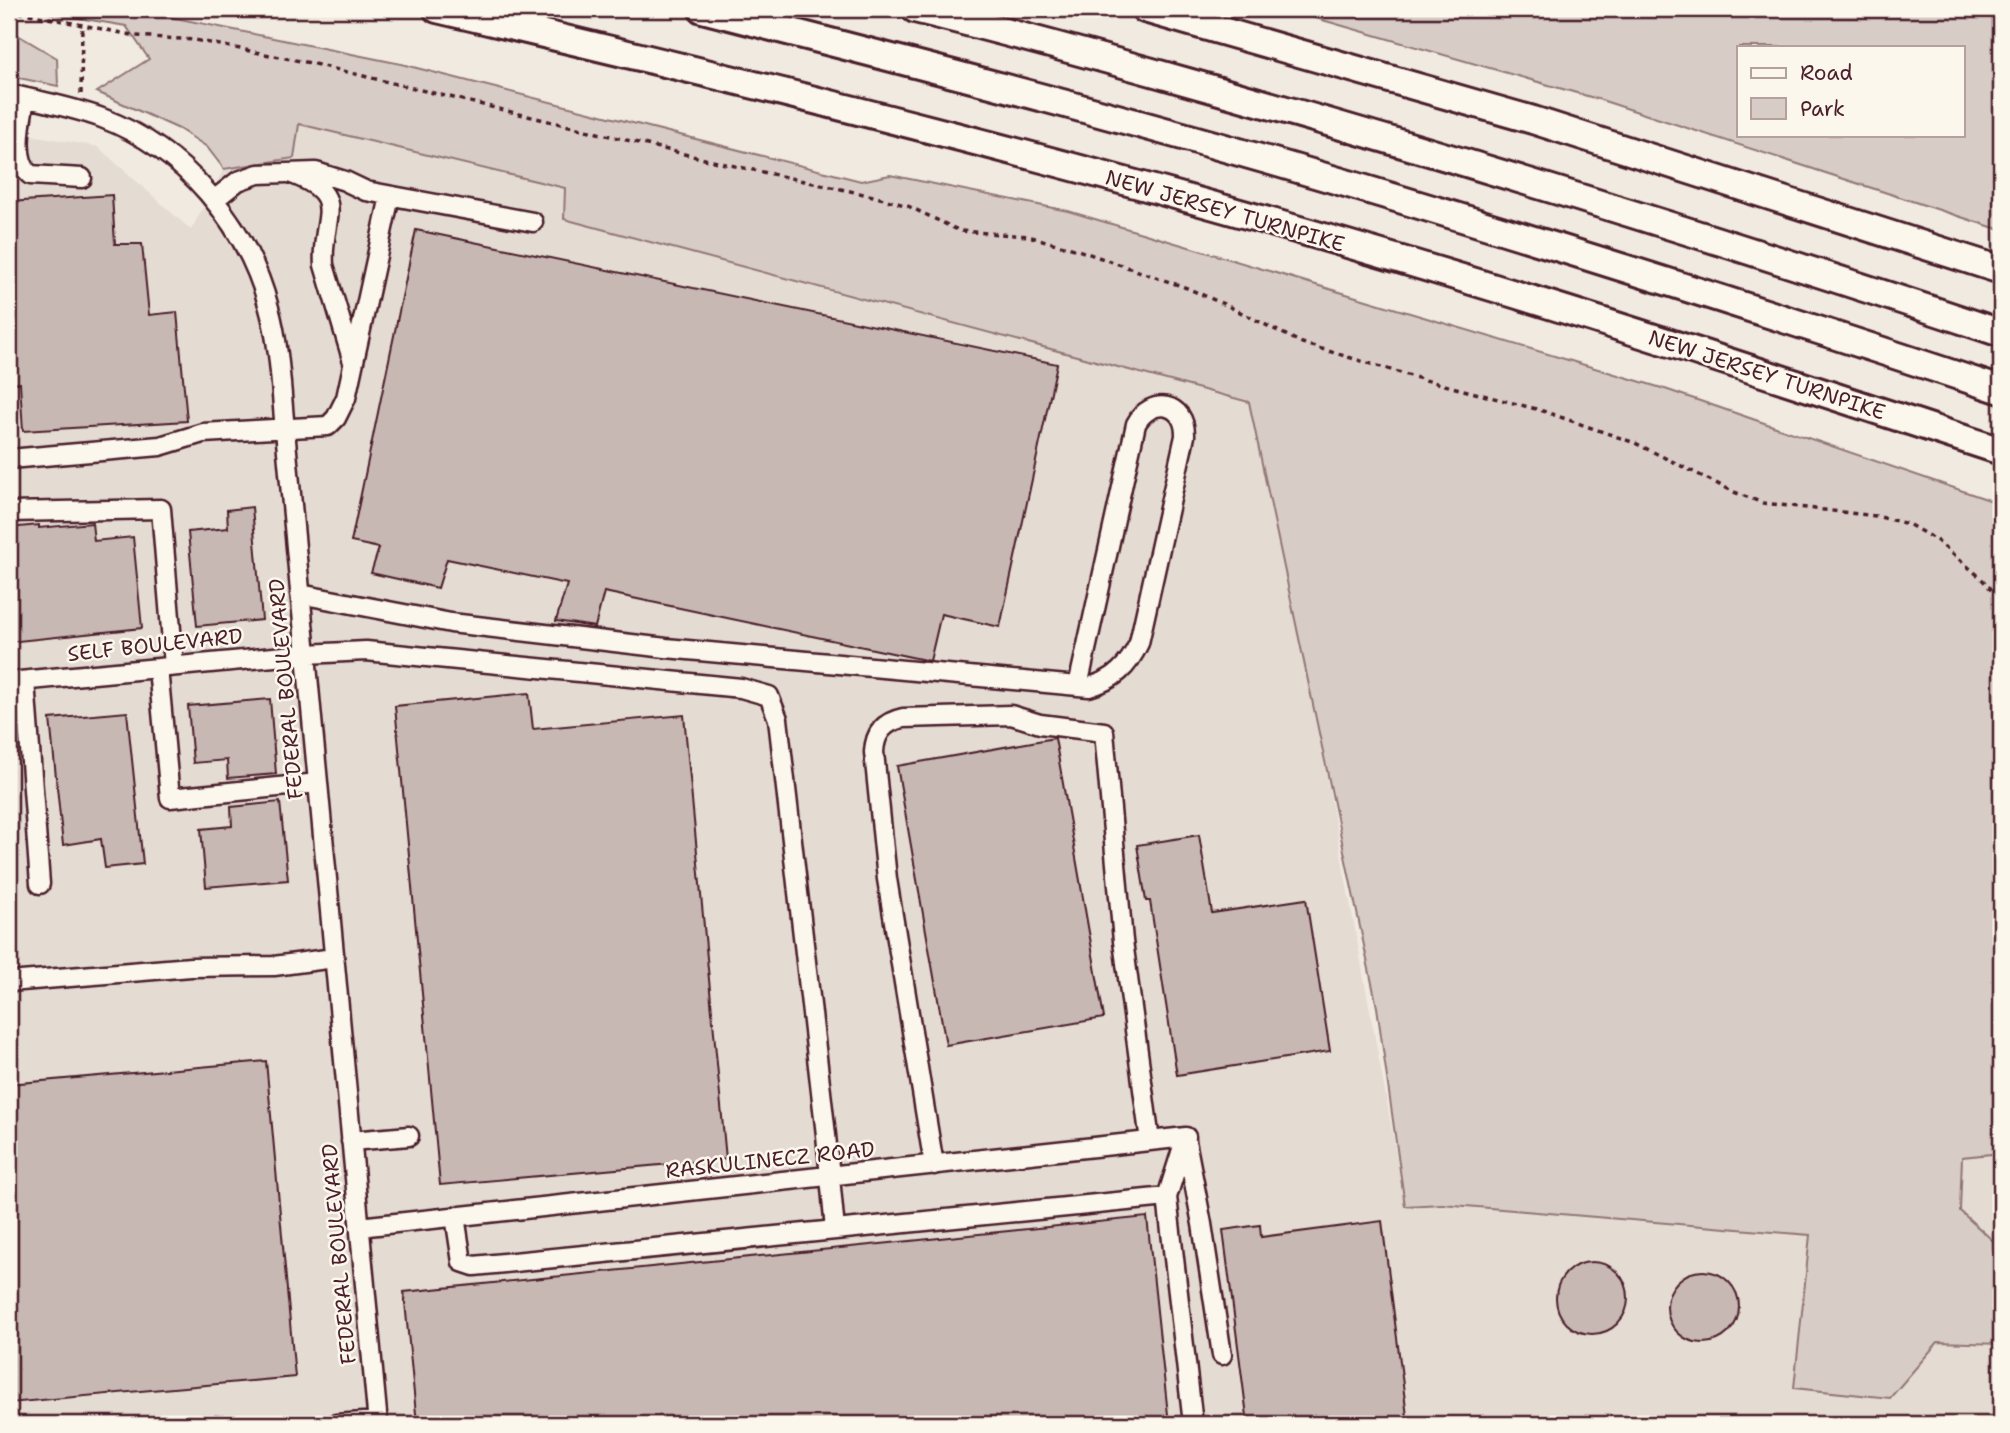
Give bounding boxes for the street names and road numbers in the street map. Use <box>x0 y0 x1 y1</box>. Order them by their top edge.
street label: NEW JERSEY TURNPIKE <box>1102 163 1348 259</box>
street label: NEW JERSEY TURNPIKE <box>1645 323 1889 427</box>
street label: FEDERAL BOULEVARD <box>262 577 310 801</box>
street label: SELF BOULEVARD <box>66 622 244 668</box>
street label: RASKULINECZ ROAD <box>664 1135 876 1185</box>
street label: FEDERAL BOULEVARD <box>315 1142 363 1366</box>

